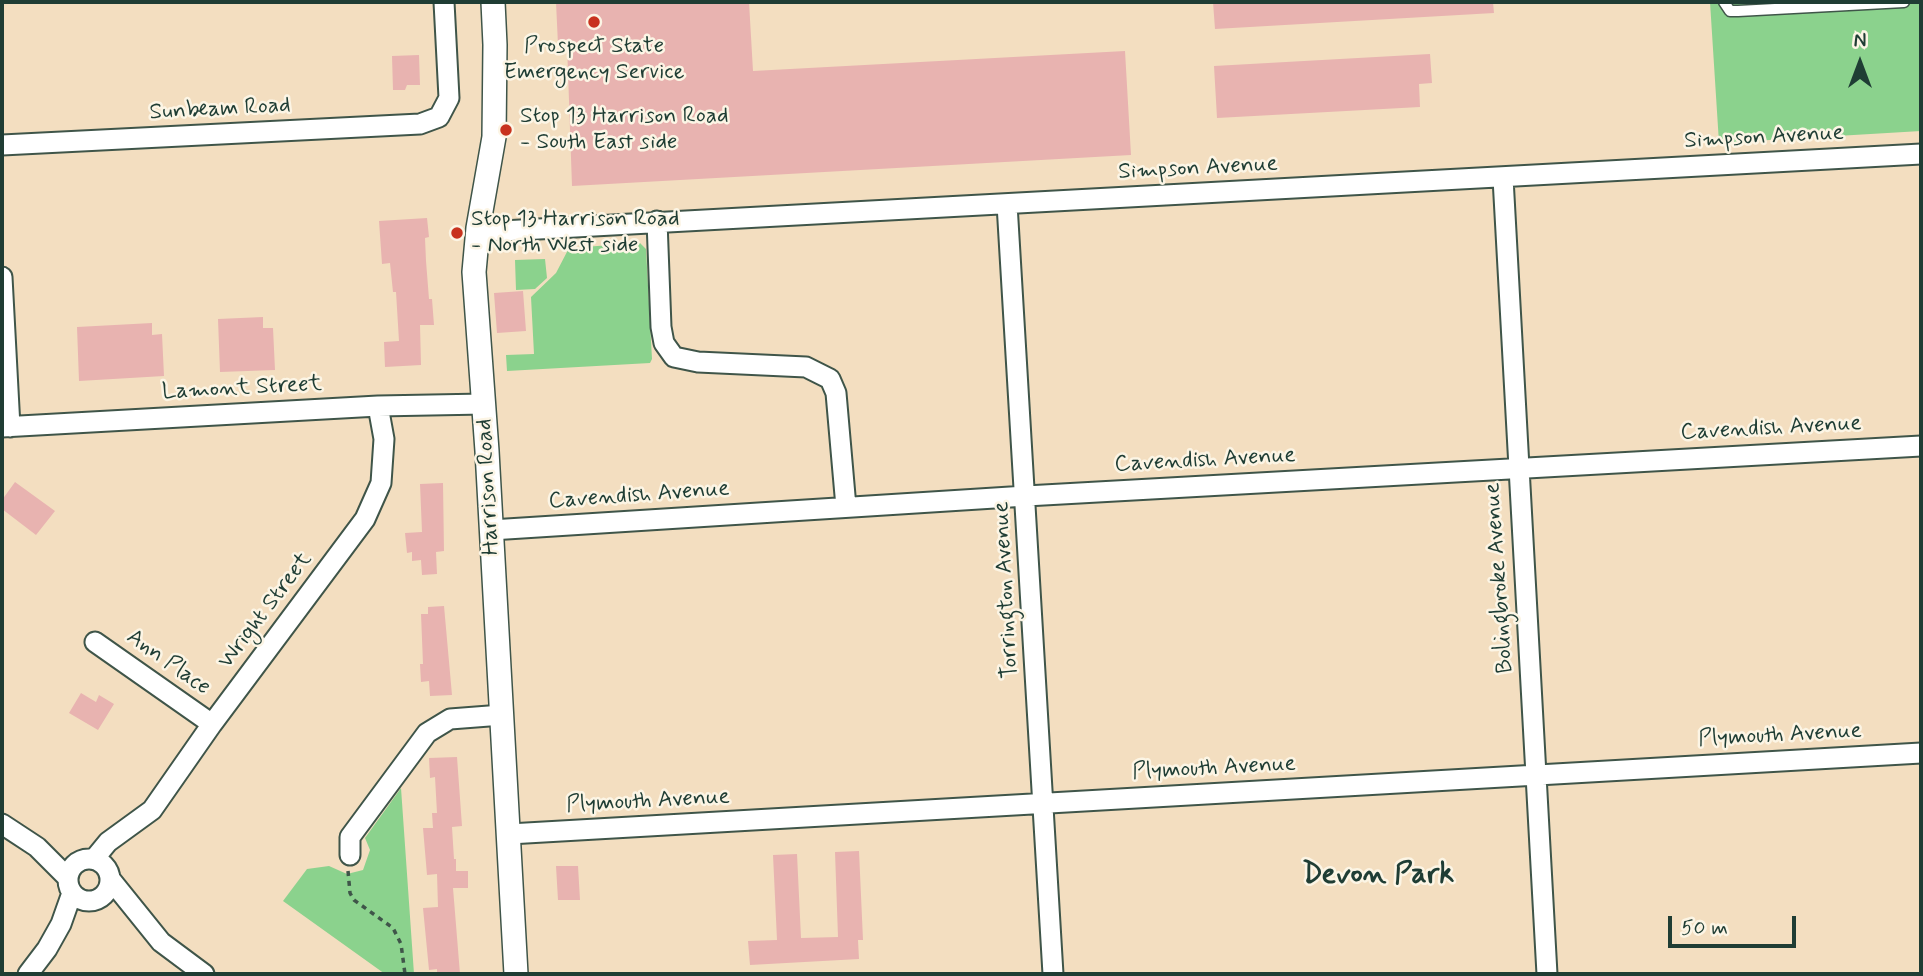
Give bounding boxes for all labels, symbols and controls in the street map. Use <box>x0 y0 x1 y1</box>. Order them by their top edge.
marker: Prospect State Emergency Service <box>586 14 602 30</box>
north arrow <box>1825 28 1895 98</box>
text: N <box>1854 29 1866 54</box>
place label: Prospect State Emergency Service <box>504 33 684 87</box>
street label: Sunbeam Road <box>149 93 291 127</box>
place label: Stop 13 Harrison Road - South East side <box>520 103 729 157</box>
street label: Simpson Avenue <box>1684 120 1844 156</box>
marker: Stop 13 Harrison Road - South East side <box>498 122 514 138</box>
street label: Simpson Avenue <box>1118 151 1278 187</box>
place label: Stop 13 Harrison Road - North West side <box>471 206 680 260</box>
marker: Stop 13 Harrison Road - North West side <box>449 225 465 241</box>
street label: Lamont Street <box>161 371 323 407</box>
street label: Cavendish Avenue <box>1680 410 1862 448</box>
street label: Harrison Road <box>472 418 506 556</box>
street label: Cavendish Avenue <box>1114 442 1296 480</box>
street label: Cavendish Avenue <box>548 476 730 516</box>
street label: Bolingbroke Avenue <box>1480 482 1520 674</box>
street label: Torrington Avenue <box>989 501 1025 679</box>
street label: Wright Street <box>213 547 319 675</box>
street label: Ann Place <box>121 624 215 702</box>
street label: Plymouth Avenue <box>1697 718 1863 754</box>
street label: Plymouth Avenue <box>1131 751 1297 787</box>
street label: Plymouth Avenue <box>565 784 731 820</box>
district label: Devon Park <box>1302 858 1454 894</box>
scale bar <box>1671 902 1799 946</box>
text: 50 m <box>1681 914 1728 942</box>

